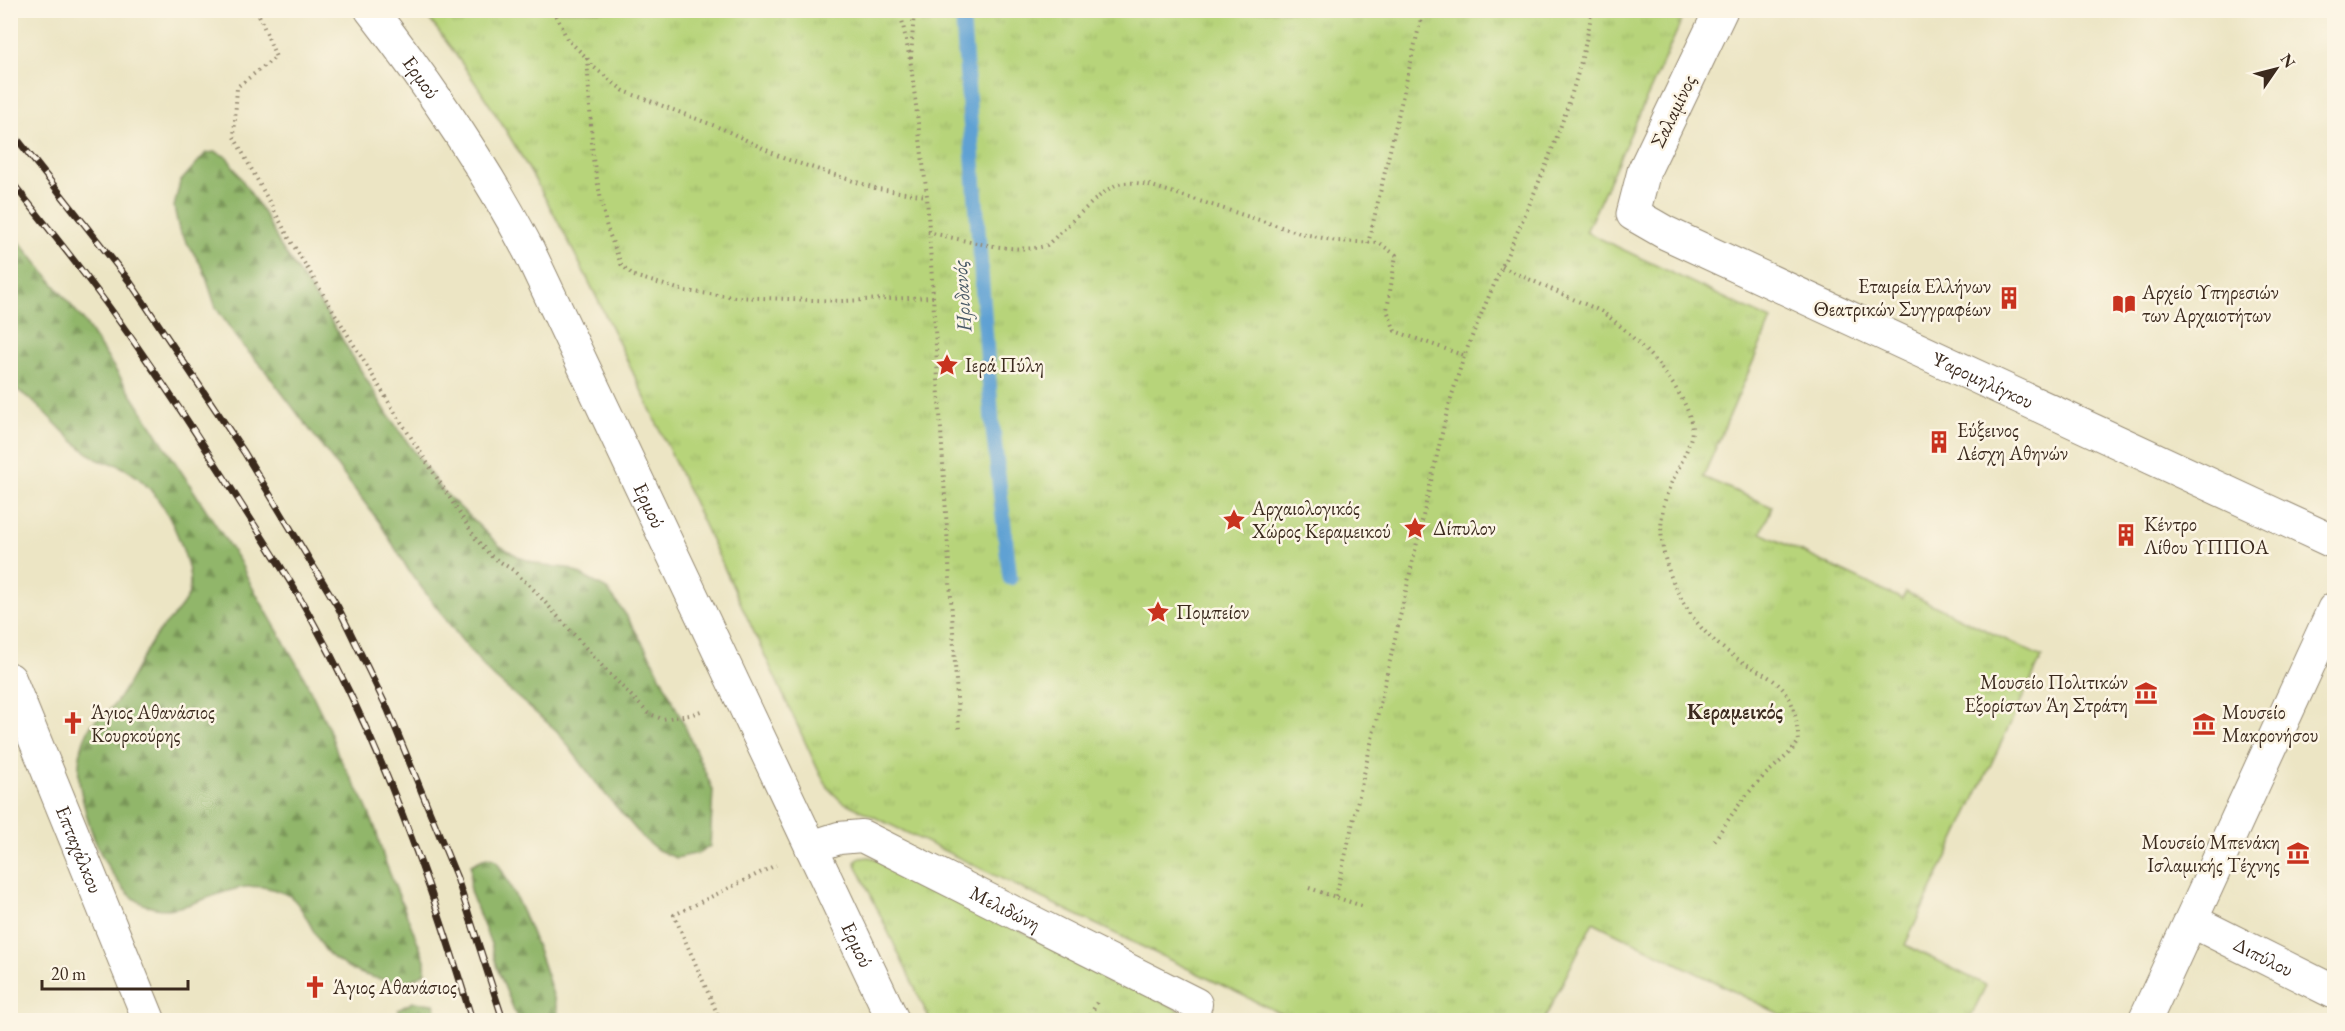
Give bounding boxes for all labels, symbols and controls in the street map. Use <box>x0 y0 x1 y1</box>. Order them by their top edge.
north arrow <box>2246 39 2306 99</box>
text: N <box>2276 49 2300 72</box>
street label: Ερμού <box>397 51 445 104</box>
street label: Σαλαμίνος <box>1644 70 1702 152</box>
water label: Ηριδανός <box>945 259 978 334</box>
place label: Εταιρεία Ελλήνων Θεατρικών Συγγραφέων <box>1813 273 1991 322</box>
place label: Αρχείο Υπηρεσιών των Αρχαιοτήτων <box>2141 279 2279 328</box>
building icon: Εταιρεία Ελλήνων Θεατρικών Συγγραφέων <box>1996 285 2022 311</box>
library icon: Αρχείο Υπηρεσιών των Αρχαιοτήτων <box>2111 291 2137 317</box>
street label: Ψαρομηλίγκου <box>1928 345 2038 414</box>
place icon: Ιερά Πύλη <box>934 352 960 378</box>
place label: Ιερά Πύλη <box>965 352 1044 378</box>
place label: Εύξεινος Λέσχη Αθηνών <box>1956 417 2068 466</box>
building icon: Εύξεινος Λέσχη Αθηνών <box>1926 429 1952 455</box>
street label: Ερμού <box>628 478 671 532</box>
place label: Αρχαιολογικός Χώρος Κεραμεικού <box>1251 495 1391 544</box>
place icon: Αρχαιολογικός Χώρος Κεραμεικού <box>1221 507 1247 533</box>
place label: Κέντρο Λίθου ΥΠΠΟΑ <box>2143 511 2269 560</box>
place icon: Δίπυλον <box>1402 515 1428 541</box>
place label: Δίπυλον <box>1433 515 1496 541</box>
building icon: Κέντρο Λίθου ΥΠΠΟΑ <box>2113 522 2139 548</box>
place icon: Πομπείον <box>1145 599 1171 625</box>
place label: Πομπείον <box>1176 599 1249 625</box>
place label: Μουσείο Πολιτικών Εξορίστων Άη Στράτη <box>1965 669 2128 718</box>
museum icon: Μουσείο Πολιτικών Εξορίστων Άη Στράτη <box>2133 680 2159 706</box>
district label: Κεραμεικός <box>1687 698 1784 725</box>
place label: Άγιος Αθανάσιος Κουρκούρης <box>90 699 215 748</box>
place label: Μουσείο Μακρονήσου <box>2222 699 2318 748</box>
church icon: Άγιος Αθανάσιος Κουρκούρης <box>60 710 86 736</box>
museum icon: Μουσείο Μακρονήσου <box>2191 711 2217 737</box>
street label: Επταχάλκου <box>50 802 109 897</box>
place label: Μουσείο Μπενάκη Ισλαμικής Τέχνης <box>2141 829 2280 878</box>
museum icon: Μουσείο Μπενάκη Ισλαμικής Τέχνης <box>2285 840 2311 866</box>
street label: Μελιδώνη <box>966 879 1045 937</box>
street label: Ερμού <box>835 918 879 972</box>
street label: Διπύλου <box>2229 931 2298 983</box>
scale bar <box>42 953 188 991</box>
text: 20 m <box>51 962 86 985</box>
church icon: Άγιος Αθανάσιος <box>302 974 328 1000</box>
place label: Άγιος Αθανάσιος <box>332 974 457 1000</box>

